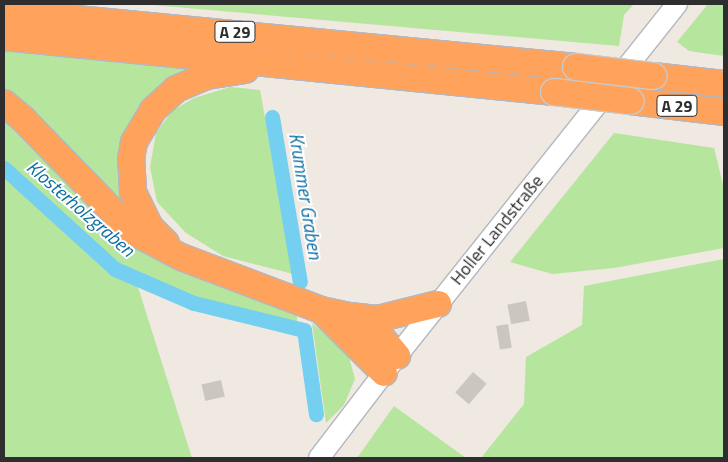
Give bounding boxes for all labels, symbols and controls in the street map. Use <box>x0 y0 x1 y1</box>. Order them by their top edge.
road number: A 29 <box>214 18 256 46</box>
road number: A 29 <box>656 92 698 120</box>
water label: Krummer Graben <box>285 131 327 261</box>
water label: Klosterholzgraben <box>23 155 139 261</box>
street label: Holler Landstraße <box>446 171 548 289</box>

